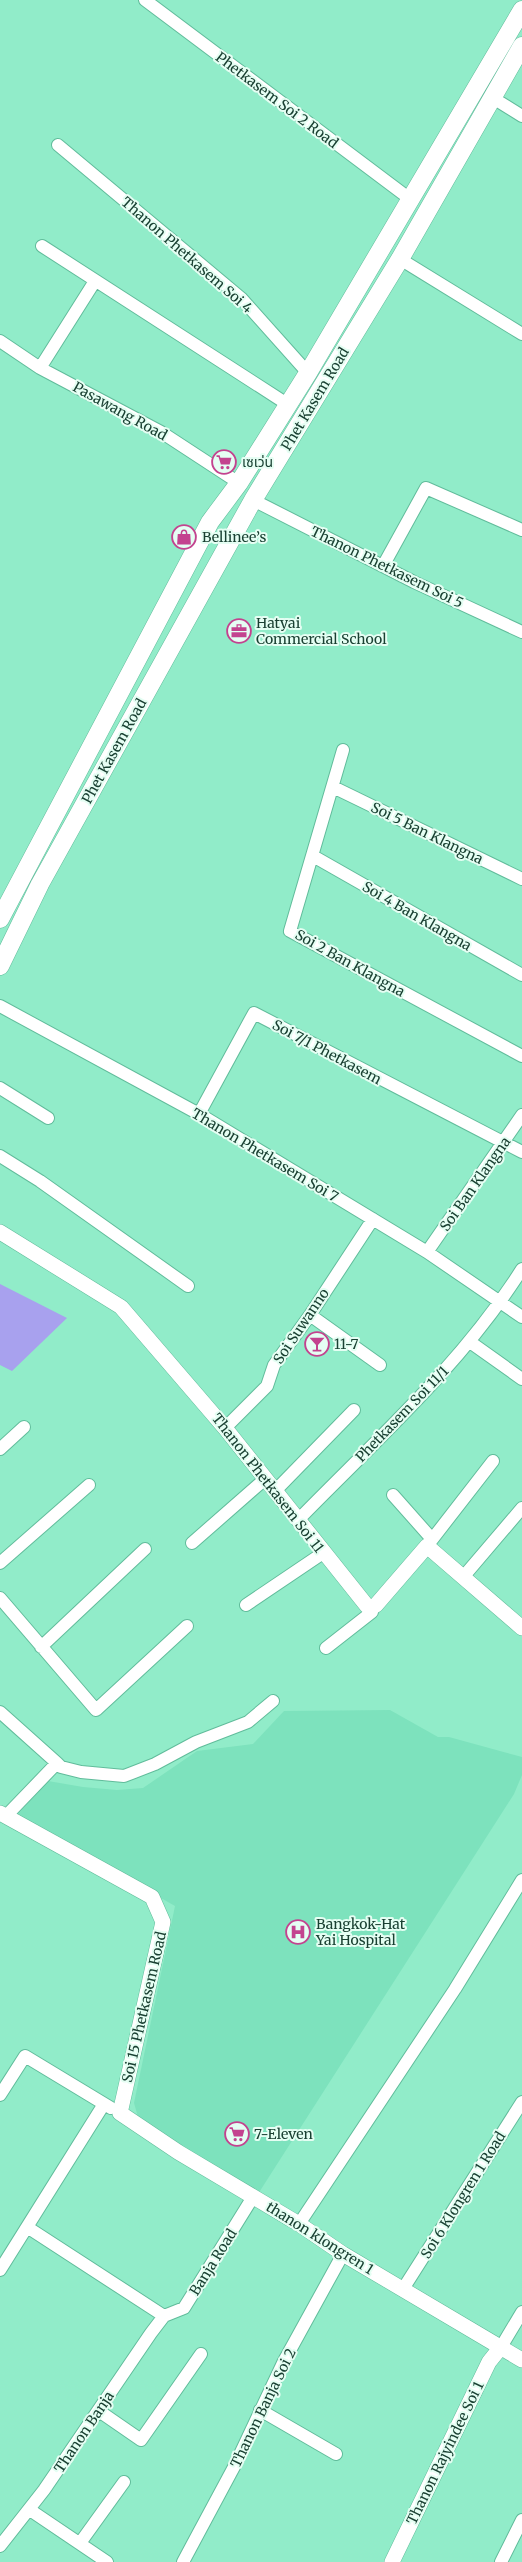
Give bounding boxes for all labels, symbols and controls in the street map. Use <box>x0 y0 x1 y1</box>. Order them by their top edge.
street label: Phetkasem Soi 2 Road <box>212 48 342 152</box>
street label: Thanon Phetkasem Soi 4 <box>118 193 257 317</box>
street label: Phet Kasem Road <box>277 344 353 454</box>
street label: Pasawang Road <box>70 378 171 445</box>
supermarket icon: เซเว่น <box>211 449 237 475</box>
place label: เซเว่น <box>242 453 273 471</box>
street label: Thanon Phetkasem Soi 5 <box>308 522 466 612</box>
shop icon: Bellinee’s <box>171 524 197 550</box>
place label: Bellinee’s <box>202 528 266 546</box>
place label: Hatyai Commercial School <box>256 614 387 648</box>
office icon: Hatyai Commercial School <box>226 618 252 644</box>
street label: Phet Kasem Road <box>78 695 151 807</box>
street label: Soi 5 Ban Klangna <box>368 798 486 868</box>
street label: Soi 4 Ban Klangna <box>359 877 475 955</box>
street label: Soi 2 Ban Klangna <box>292 925 408 1001</box>
street label: Soi 7/1 Phetkasem <box>269 1016 385 1088</box>
street label: Thanon Phetkasem Soi 7 <box>189 1104 341 1206</box>
street label: Soi Ban Klangna <box>436 1133 514 1235</box>
street label: Soi Suwanno <box>269 1285 333 1367</box>
bar icon: 11-7 <box>304 1331 330 1357</box>
place label: 11-7 <box>334 1335 358 1353</box>
street label: Phetkasem Soi 11/1 <box>352 1362 452 1466</box>
street label: Thanon Phetkasem Soi 11 <box>208 1410 328 1556</box>
place label: Bangkok-Hat Yai Hospital <box>315 1915 406 1949</box>
hospital icon: Bangkok-Hat Yai Hospital <box>285 1919 311 1945</box>
street label: Soi 15 Phetkasem Road <box>118 1929 170 2084</box>
supermarket icon: 7-Eleven <box>224 2121 250 2147</box>
place label: 7-Eleven <box>254 2125 313 2143</box>
street label: Soi 6 Klongren 1 Road <box>417 2128 510 2262</box>
street label: thanon klongren 1 <box>263 2198 377 2278</box>
street label: Banja Road <box>185 2225 241 2299</box>
street label: Thanon Banja Soi 2 <box>226 2345 300 2471</box>
street label: Thanon Rajyindee Soi 1 <box>402 2378 488 2528</box>
street label: Thanon Banja <box>50 2387 118 2476</box>

